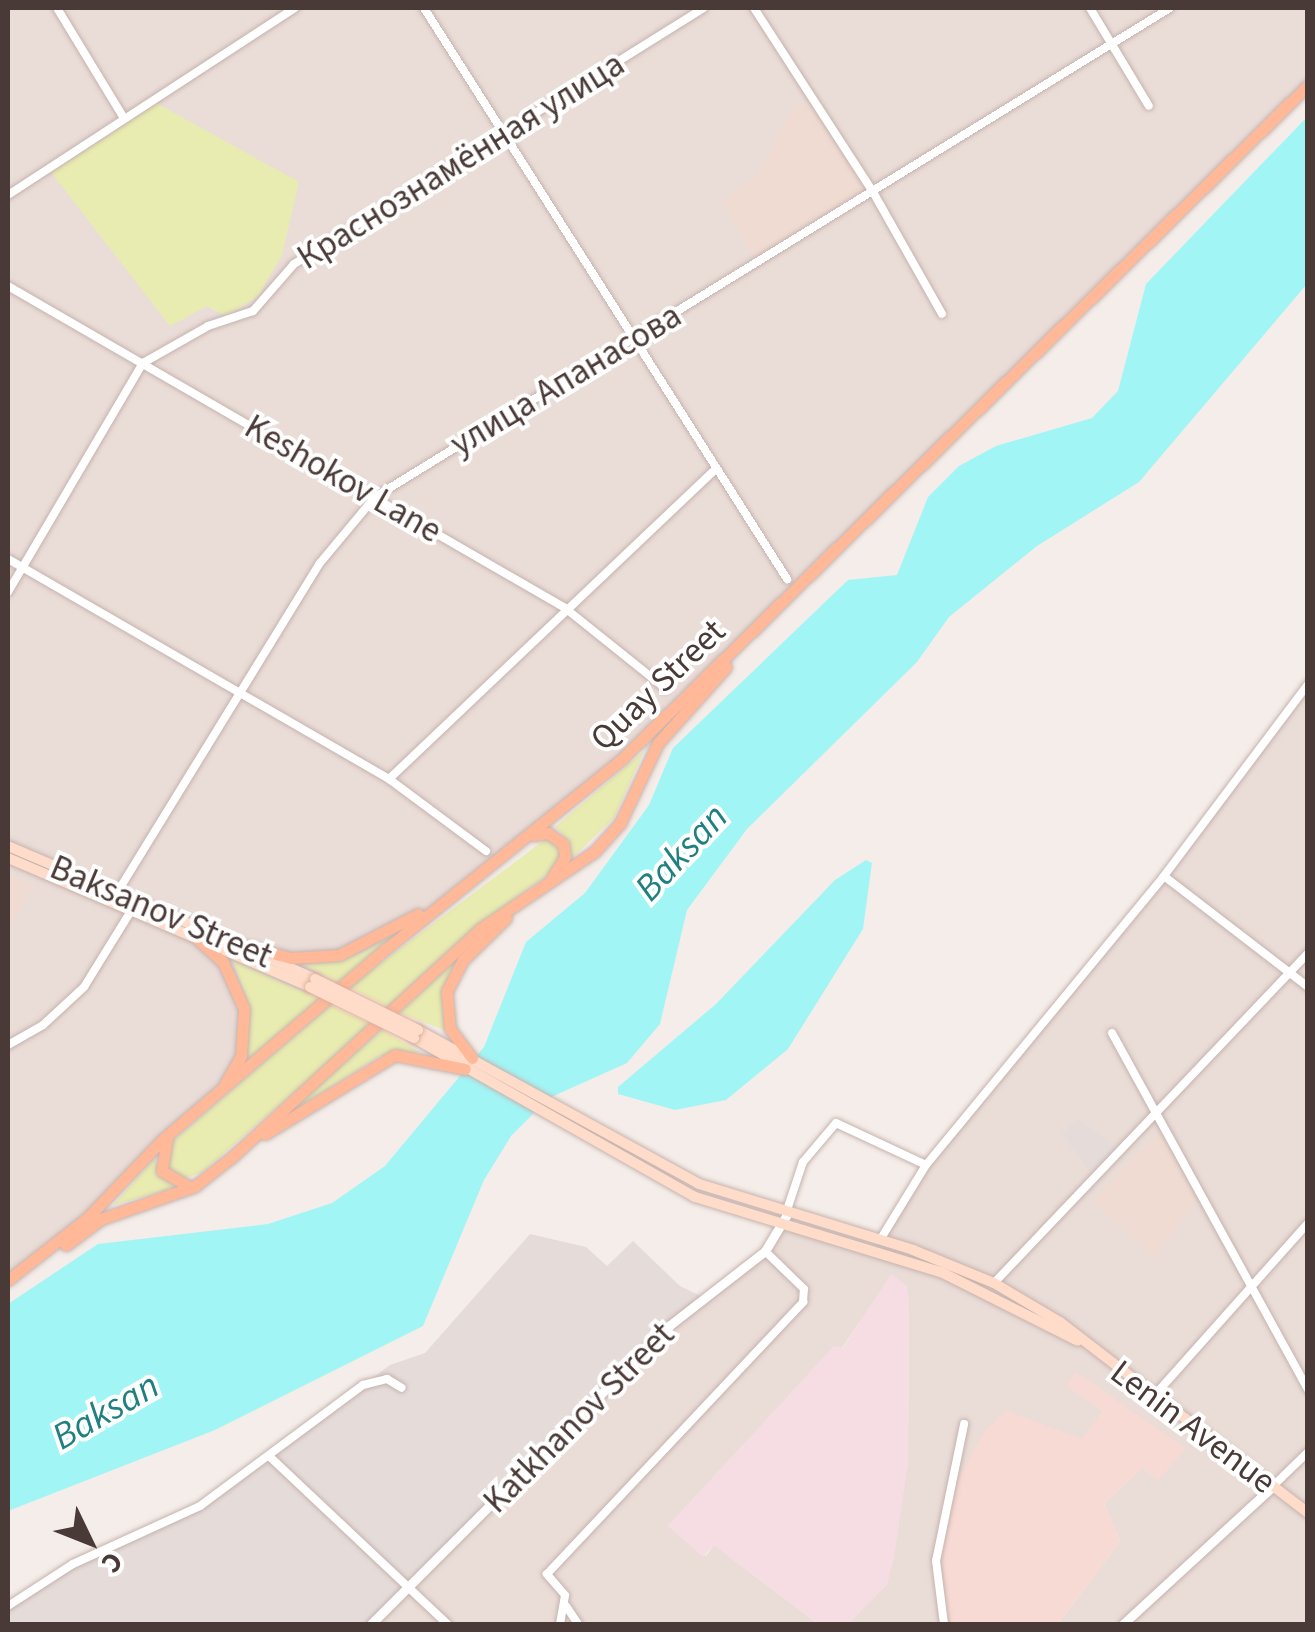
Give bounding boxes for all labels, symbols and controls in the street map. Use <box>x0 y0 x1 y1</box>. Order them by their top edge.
street label: Краснознамённая улица <box>290 43 632 279</box>
street label: улица Апанасова <box>443 295 689 465</box>
street label: Keshokov Lane <box>237 406 449 552</box>
street label: Quay Street <box>582 611 734 759</box>
water label: Baksan <box>626 795 738 911</box>
street label: Baksanov Street <box>44 846 278 978</box>
street label: Katkhanov Street <box>475 1314 683 1522</box>
street label: Lenin Avenue <box>1102 1351 1284 1503</box>
water label: Baksan <box>45 1363 167 1461</box>
north arrow <box>40 1492 140 1592</box>
text: С <box>92 1543 132 1582</box>

